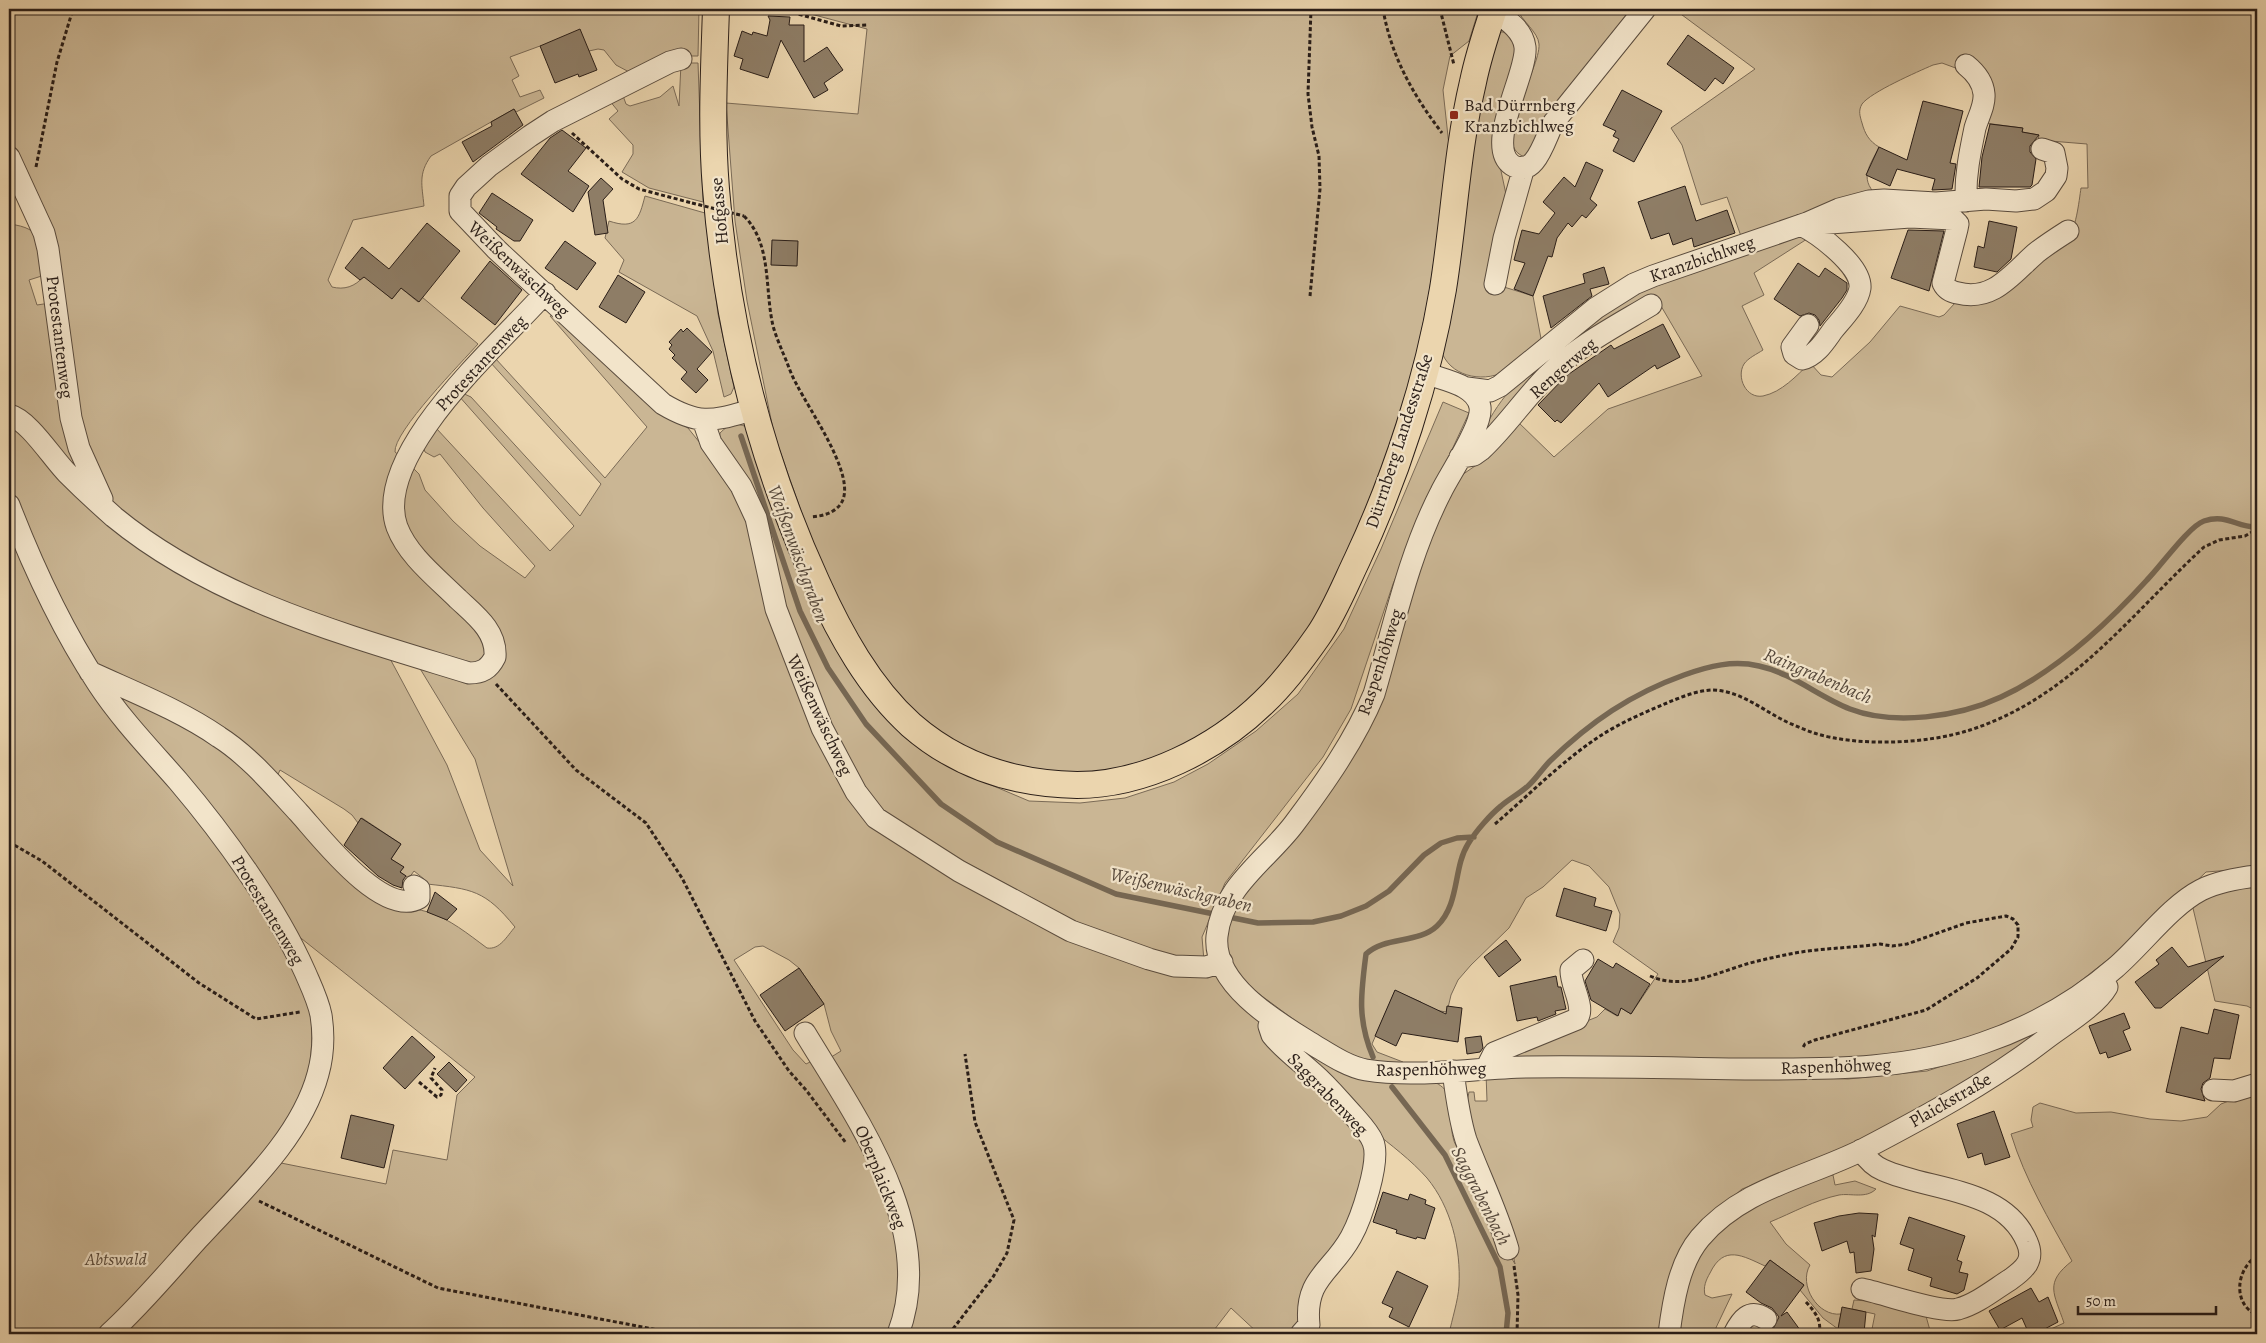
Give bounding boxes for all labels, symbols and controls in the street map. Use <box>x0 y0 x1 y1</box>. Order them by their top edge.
place label: Bad Dürrnberg Kranzbichlweg <box>1464 93 1576 138</box>
marker: Bad Dürrnberg Kranzbichlweg <box>1448 109 1460 121</box>
street label: Hofgasse <box>704 176 734 246</box>
street label: Weißenwäschweg <box>462 215 575 322</box>
street label: Kranzbichlweg <box>1646 230 1758 288</box>
street label: Protestantenweg <box>41 274 79 400</box>
street label: Protestantenweg <box>430 310 532 416</box>
street label: Rengerweg <box>1524 332 1602 404</box>
street label: Dürrnberg Landesstraße <box>1359 351 1439 531</box>
water label: Weißenwäschgraben <box>761 481 835 627</box>
street label: Raspenhöhweg <box>1351 606 1409 718</box>
water label: Raingrabenbach <box>1760 641 1876 711</box>
street label: Weißenwäschweg <box>781 650 859 779</box>
street label: Protestantenweg <box>226 851 310 969</box>
water label: Weißenwäschgraben <box>1107 861 1255 919</box>
street label: Saggrabenweg <box>1282 1047 1374 1141</box>
street label: Raspenhöhweg <box>1780 1052 1892 1080</box>
street label: Raspenhöhweg <box>1375 1056 1487 1082</box>
street label: Plaickstraße <box>1904 1067 1996 1133</box>
street label: Oberplaickweg <box>849 1122 913 1232</box>
water label: Saggrabenbach <box>1445 1142 1517 1250</box>
park label: Abtswald <box>84 1247 147 1271</box>
scale bar <box>2078 1283 2216 1315</box>
text: 50 m <box>2086 1291 2116 1311</box>

